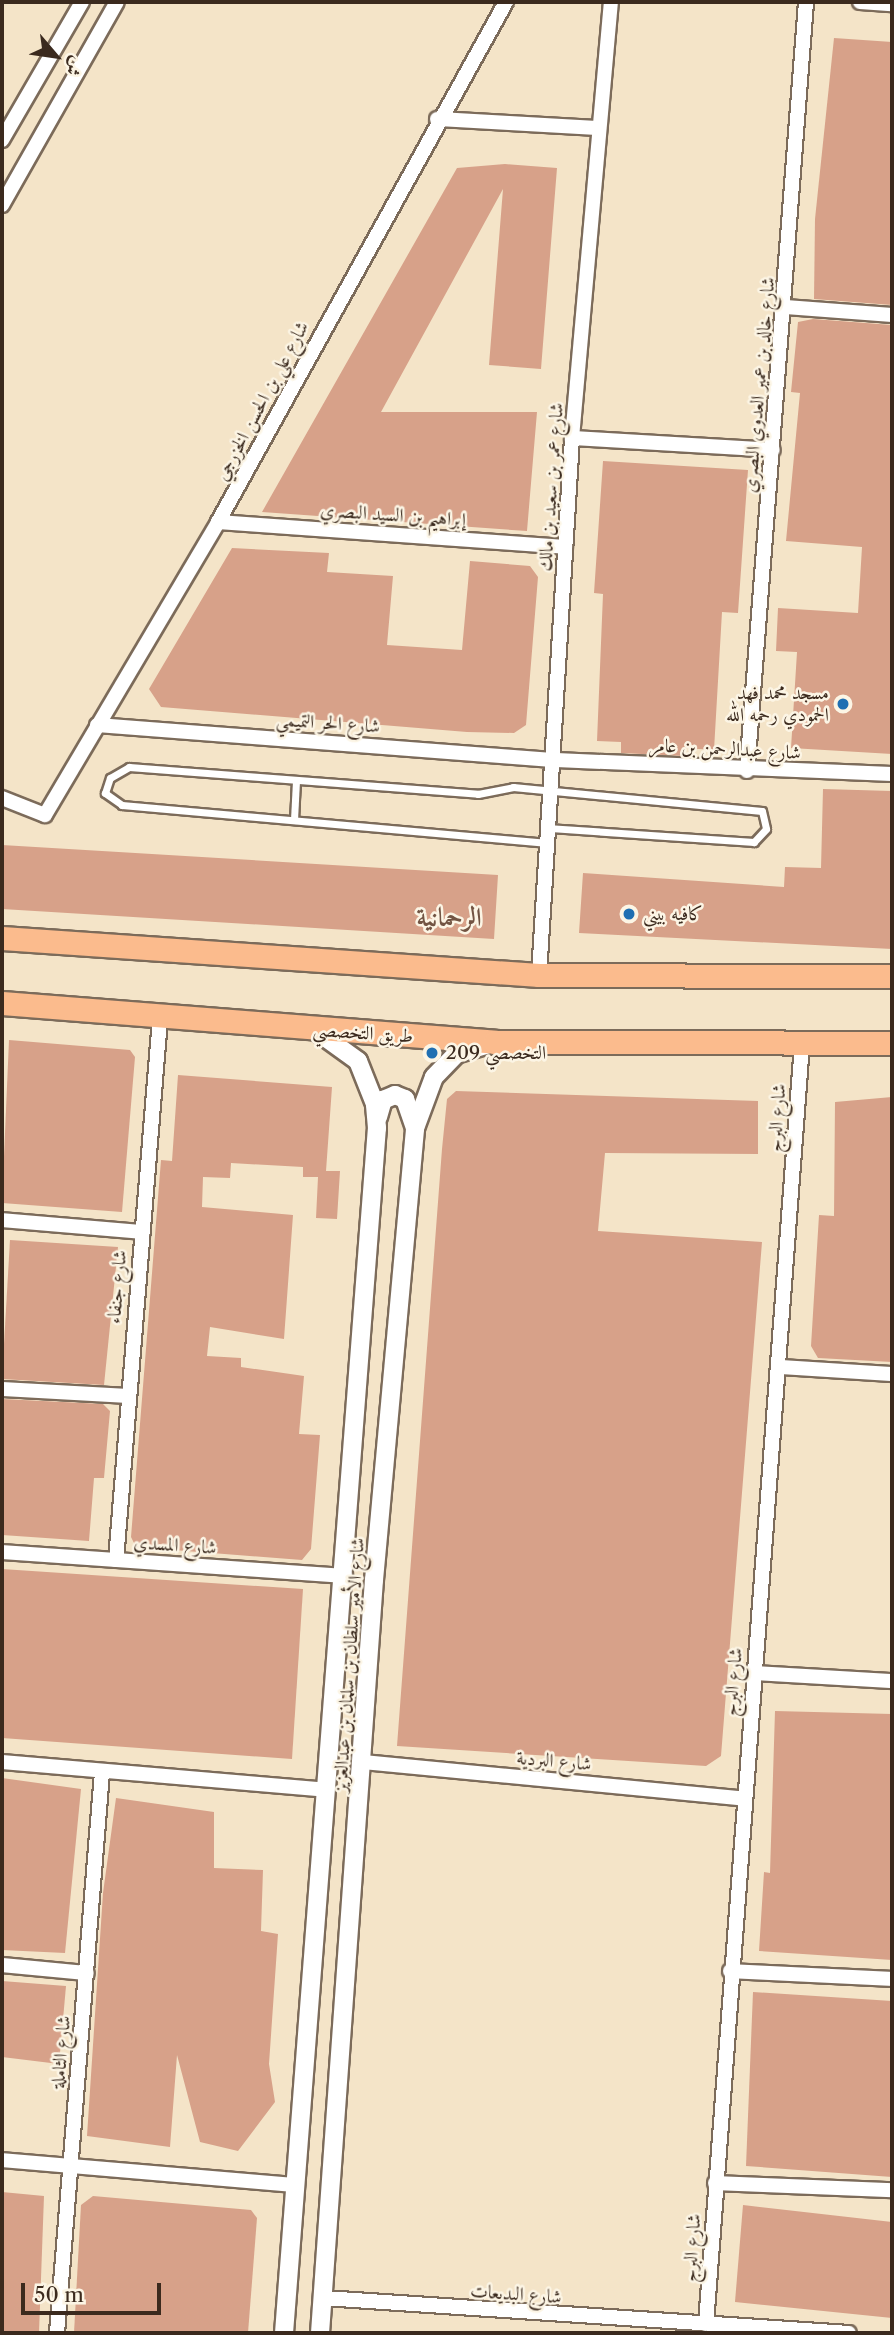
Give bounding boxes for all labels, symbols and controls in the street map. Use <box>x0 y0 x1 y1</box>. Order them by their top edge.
north arrow <box>21 21 91 91</box>
text: ش <box>60 53 89 80</box>
street label: شارع خالد بن عمير العدوي البصري <box>738 276 780 494</box>
street label: شارع علي بن الحسن الخزرجي <box>210 318 314 484</box>
street label: شارع عمر بن سعيد بن مالك <box>534 402 568 572</box>
street label: إبراهيم بن السيد البصري <box>319 499 467 531</box>
place label: مسجد محمد فهد الحمودي رحمه الله <box>726 682 829 726</box>
marker: مسجد محمد فهد الحمودي رحمه الله <box>835 696 851 712</box>
street label: شارع الحر التميمي <box>275 708 381 738</box>
street label: شارع عبدالرحمن بن عامر <box>649 734 801 764</box>
district label: الرحمانية <box>416 902 482 934</box>
place label: كافيه بيني <box>643 903 703 925</box>
marker: كافيه بيني <box>621 906 637 922</box>
street label: طريق التخصصي <box>312 1018 414 1048</box>
place label: التخصصي 209 <box>446 1042 546 1064</box>
marker: التخصصي 209 <box>424 1045 440 1061</box>
street label: شارع البرج <box>763 1083 791 1153</box>
street label: شارع جنفاء <box>102 1249 132 1325</box>
street label: شارع المسدي <box>133 1531 217 1559</box>
street label: شارع الأمير سلطان بن سلمان بن عبدالعزيز <box>329 1537 369 1793</box>
street label: شارع البرج <box>719 1647 747 1717</box>
street label: شارع البردية <box>516 1746 592 1776</box>
street label: شارع الثاملة <box>46 2015 76 2089</box>
street label: شارع البرج <box>678 2213 706 2283</box>
scale bar <box>24 2268 164 2312</box>
street label: شارع البديعات <box>470 2279 562 2309</box>
text: 50 m <box>34 2282 84 2307</box>

